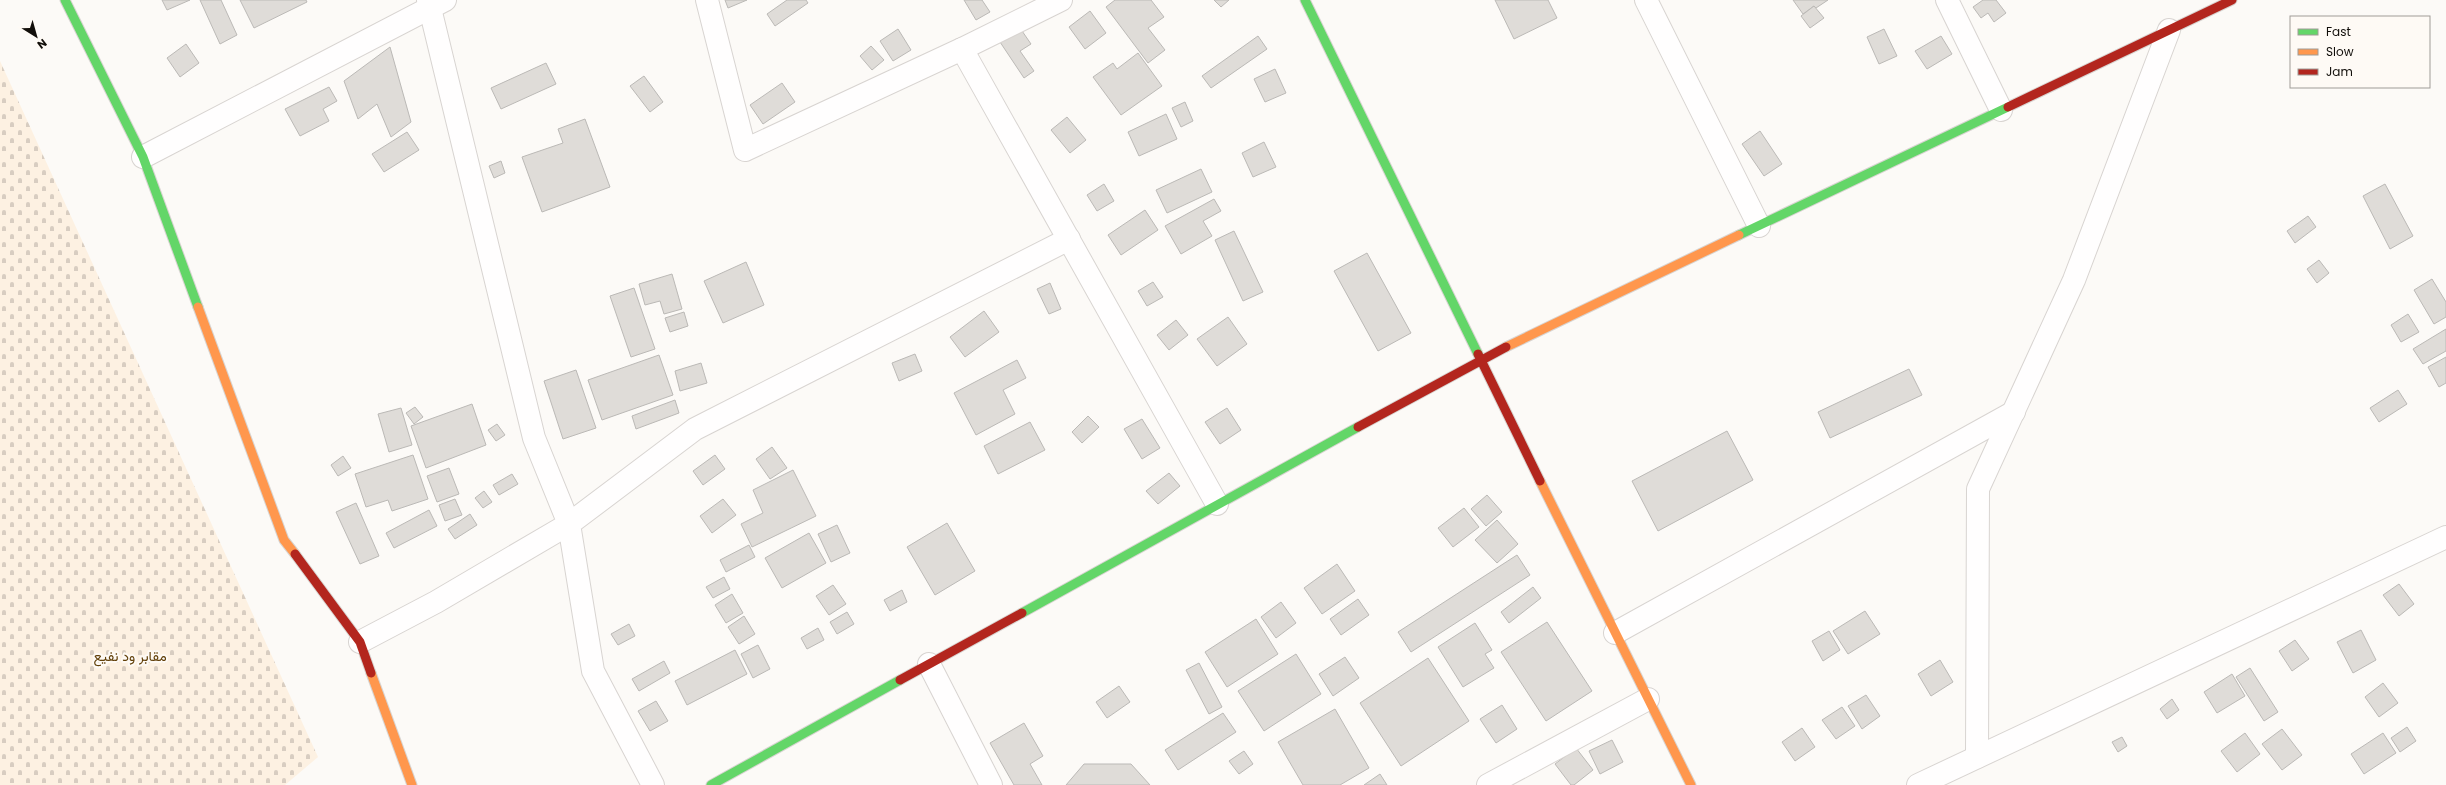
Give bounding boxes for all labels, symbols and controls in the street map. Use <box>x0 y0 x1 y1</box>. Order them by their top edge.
north arrow <box>16 16 56 56</box>
legend <box>2290 16 2430 88</box>
text: Fast <box>2326 23 2351 40</box>
text: N <box>34 35 50 53</box>
text: Slow <box>2326 43 2354 60</box>
text: Jam <box>2326 63 2353 80</box>
park label: مقابر ود نفيع <box>93 646 167 667</box>

